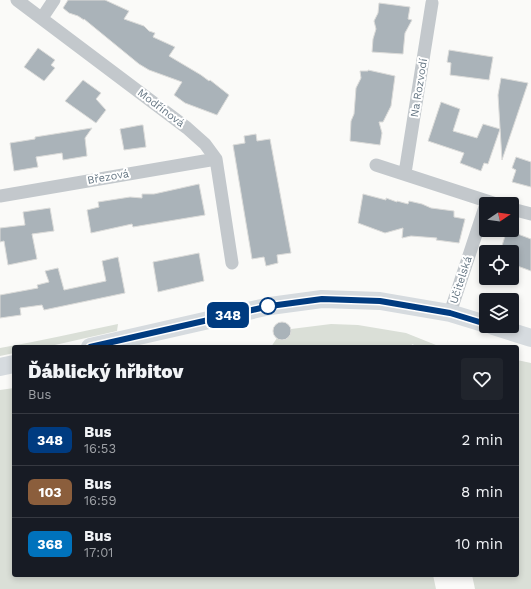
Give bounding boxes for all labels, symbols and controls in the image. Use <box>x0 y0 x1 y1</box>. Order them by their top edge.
street label: Na Rozvodí <box>408 58 430 118</box>
street label: Modřínová <box>135 86 187 130</box>
street label: Březová <box>86 167 130 187</box>
north arrow <box>479 197 519 237</box>
map controls <box>479 197 519 333</box>
button: locate <box>479 245 519 285</box>
street label: Učitelská <box>447 255 475 305</box>
button: layers <box>479 293 519 333</box>
unlabelled marker <box>259 297 277 315</box>
line badge: 348 <box>205 302 251 328</box>
text: 348 <box>215 307 241 323</box>
button: heart <box>461 358 503 400</box>
text: Ďáblický hřbitov <box>28 360 183 383</box>
text: Bus <box>28 387 51 402</box>
text: Bus <box>84 423 112 441</box>
text: 2 min <box>462 431 503 449</box>
text: 348 <box>37 432 63 448</box>
text: 16:53 <box>84 441 116 456</box>
text: Bus <box>84 475 112 493</box>
text: 8 min <box>461 483 503 501</box>
text: 103 <box>38 484 62 500</box>
text: 16:59 <box>84 493 116 508</box>
text: Bus <box>84 527 112 545</box>
text: 10 min <box>455 535 503 553</box>
text: 368 <box>37 536 63 552</box>
text: 17:01 <box>84 545 113 560</box>

